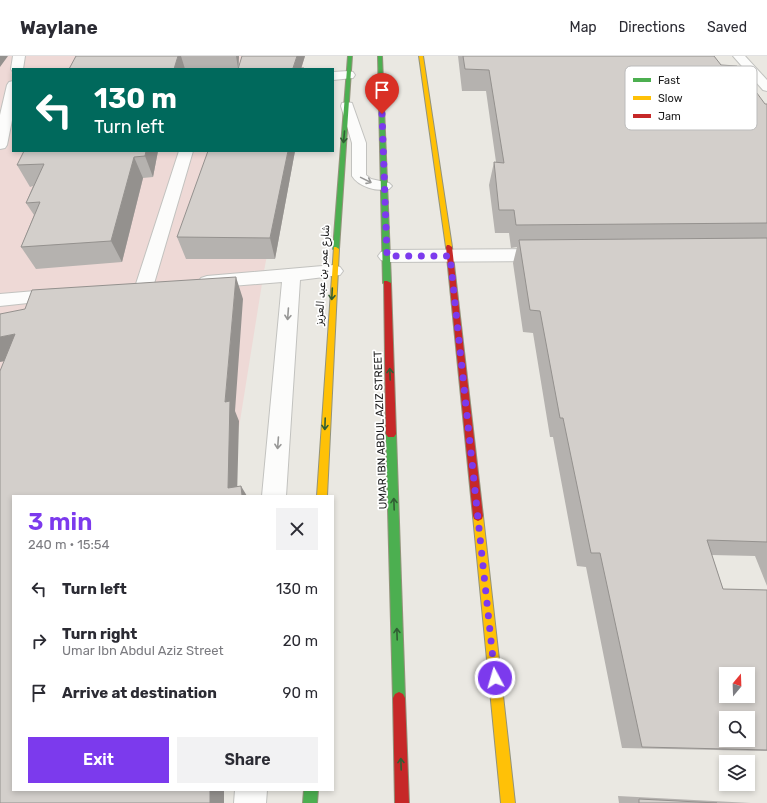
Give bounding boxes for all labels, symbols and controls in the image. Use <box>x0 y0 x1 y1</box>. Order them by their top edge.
text: Waylane <box>20 16 98 39</box>
text: Map <box>570 19 597 36</box>
text: Directions <box>619 19 685 36</box>
text: Saved <box>707 19 747 36</box>
legend <box>625 66 757 130</box>
pin <box>365 73 399 114</box>
text: Fast <box>658 74 681 87</box>
icon: arrive <box>371 79 393 101</box>
text: 130 m <box>94 82 177 115</box>
icon: left <box>28 84 80 136</box>
text: Slow <box>658 92 683 105</box>
text: Jam <box>658 110 681 123</box>
text: Turn left <box>94 116 164 138</box>
one-way arrow <box>341 130 348 143</box>
one-way arrow <box>360 177 372 184</box>
street label: شارع عمر بن عبد العزيز <box>312 224 334 327</box>
one-way arrow <box>329 287 336 300</box>
one-way arrow <box>284 307 291 320</box>
street label: UMAR IBN ABDUL AZIZ STREET <box>371 350 390 510</box>
one-way arrow <box>386 368 394 381</box>
one-way arrow <box>321 417 329 430</box>
one-way arrow <box>274 436 281 449</box>
one-way arrow <box>390 498 397 511</box>
text: 3 min <box>28 508 92 536</box>
button: close <box>276 508 318 550</box>
text: 240 m · 15:54 <box>28 537 110 552</box>
icon: left <box>28 578 50 600</box>
text: Turn left <box>62 580 127 598</box>
text: 130 m <box>276 580 318 598</box>
text: Turn right <box>62 625 137 643</box>
one-way arrow <box>393 628 401 641</box>
icon: right <box>28 630 50 652</box>
text: 20 m <box>283 632 318 650</box>
text: Umar Ibn Abdul Aziz Street <box>62 643 224 658</box>
position arrow <box>474 657 516 699</box>
north arrow <box>719 667 755 703</box>
map controls <box>719 667 755 791</box>
icon: arrive <box>28 682 50 704</box>
text: Arrive at destination <box>62 684 217 702</box>
text: 90 m <box>283 684 318 702</box>
button: search <box>719 711 755 747</box>
button: Exit <box>28 737 169 783</box>
button: Share <box>177 737 318 783</box>
button: layers <box>719 755 755 791</box>
one-way arrow <box>397 758 405 771</box>

